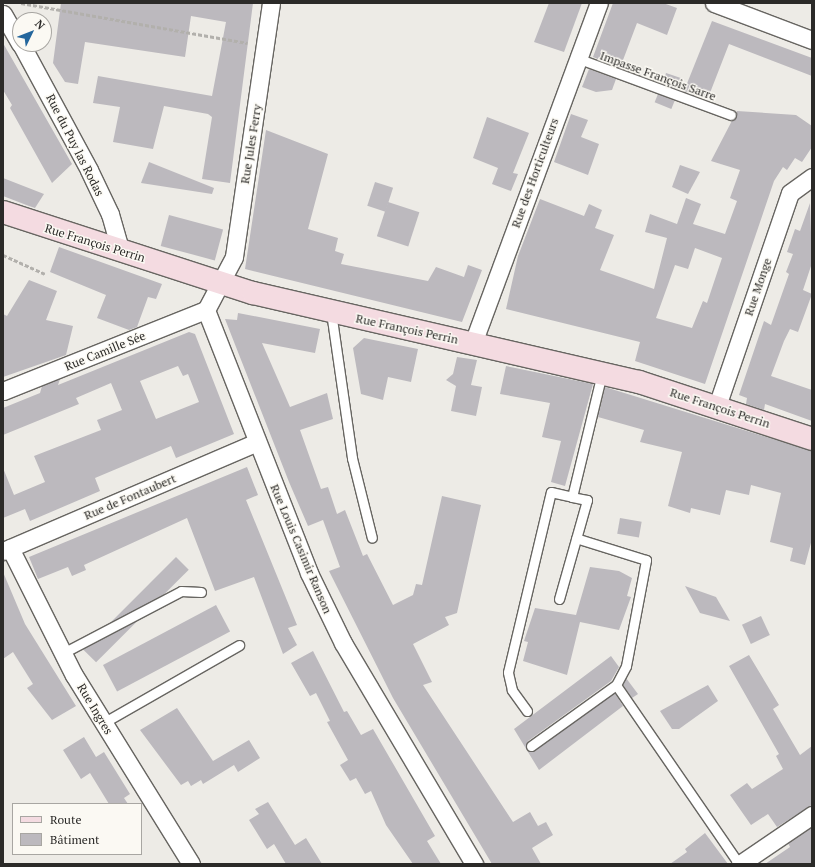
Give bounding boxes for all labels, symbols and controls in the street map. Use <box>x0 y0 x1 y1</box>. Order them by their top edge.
north arrow <box>12 12 52 52</box>
text: N <box>32 17 48 32</box>
street label: Impasse François Sarre <box>598 48 718 104</box>
street label: Rue du Puy las Rodas <box>43 92 107 198</box>
street label: Rue Jules Ferry <box>238 103 264 185</box>
street label: Rue des Horticulteurs <box>508 116 562 230</box>
street label: Rue François Perrin <box>43 221 147 265</box>
street label: Rue Monge <box>741 256 775 318</box>
street label: Rue François Perrin <box>354 311 460 347</box>
street label: Rue Camille Sée <box>62 328 148 374</box>
street label: Rue François Perrin <box>668 385 772 431</box>
street label: Rue de Fontaubert <box>82 471 178 523</box>
street label: Rue Louis Casimir Ranson <box>267 482 335 616</box>
street label: Rue Ingres <box>74 681 116 737</box>
legend <box>12 803 142 855</box>
text: Route <box>50 812 81 827</box>
text: Bâtiment <box>50 832 99 847</box>

